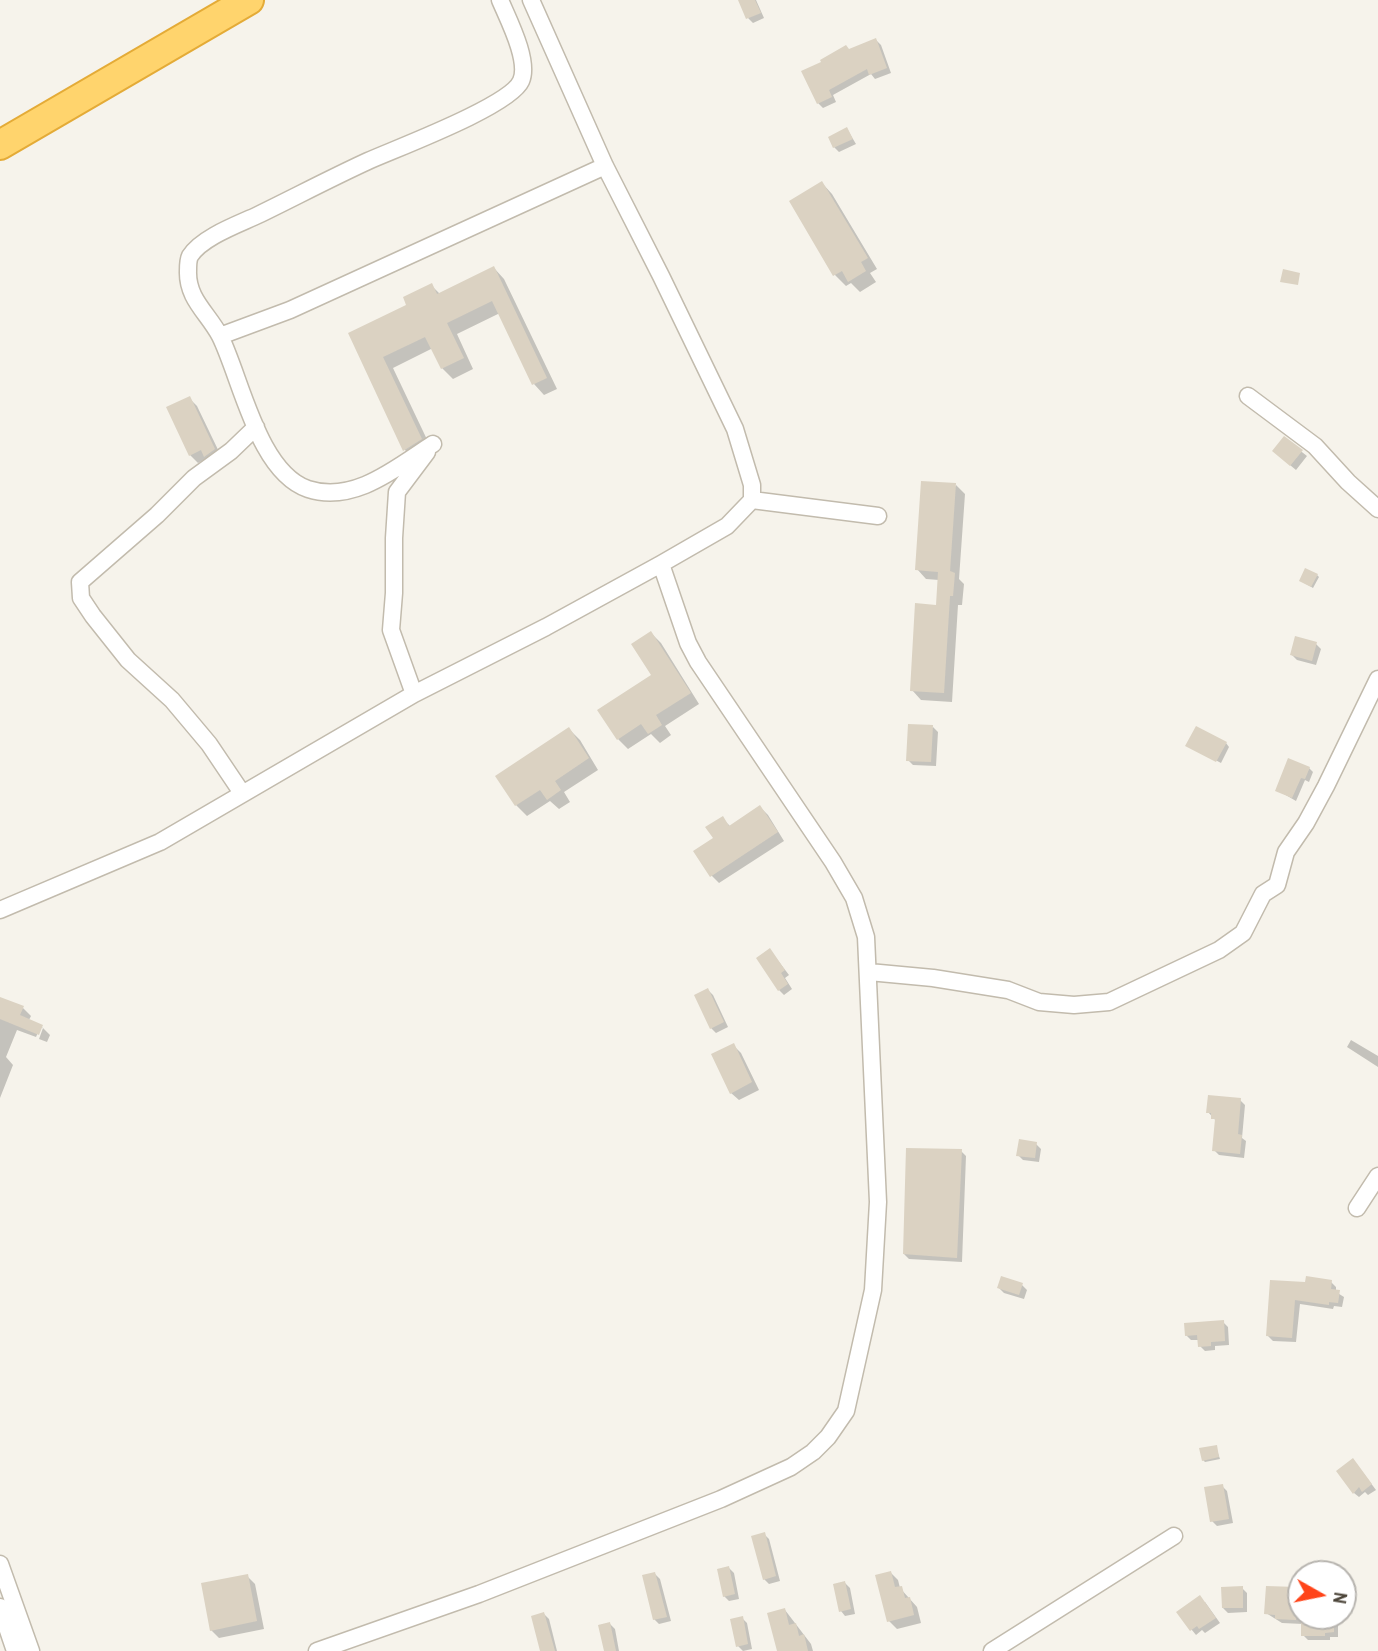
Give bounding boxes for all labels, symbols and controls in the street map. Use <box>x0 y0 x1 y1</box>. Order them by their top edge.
north arrow <box>1287 1560 1357 1630</box>
text: N <box>1327 1590 1354 1606</box>

